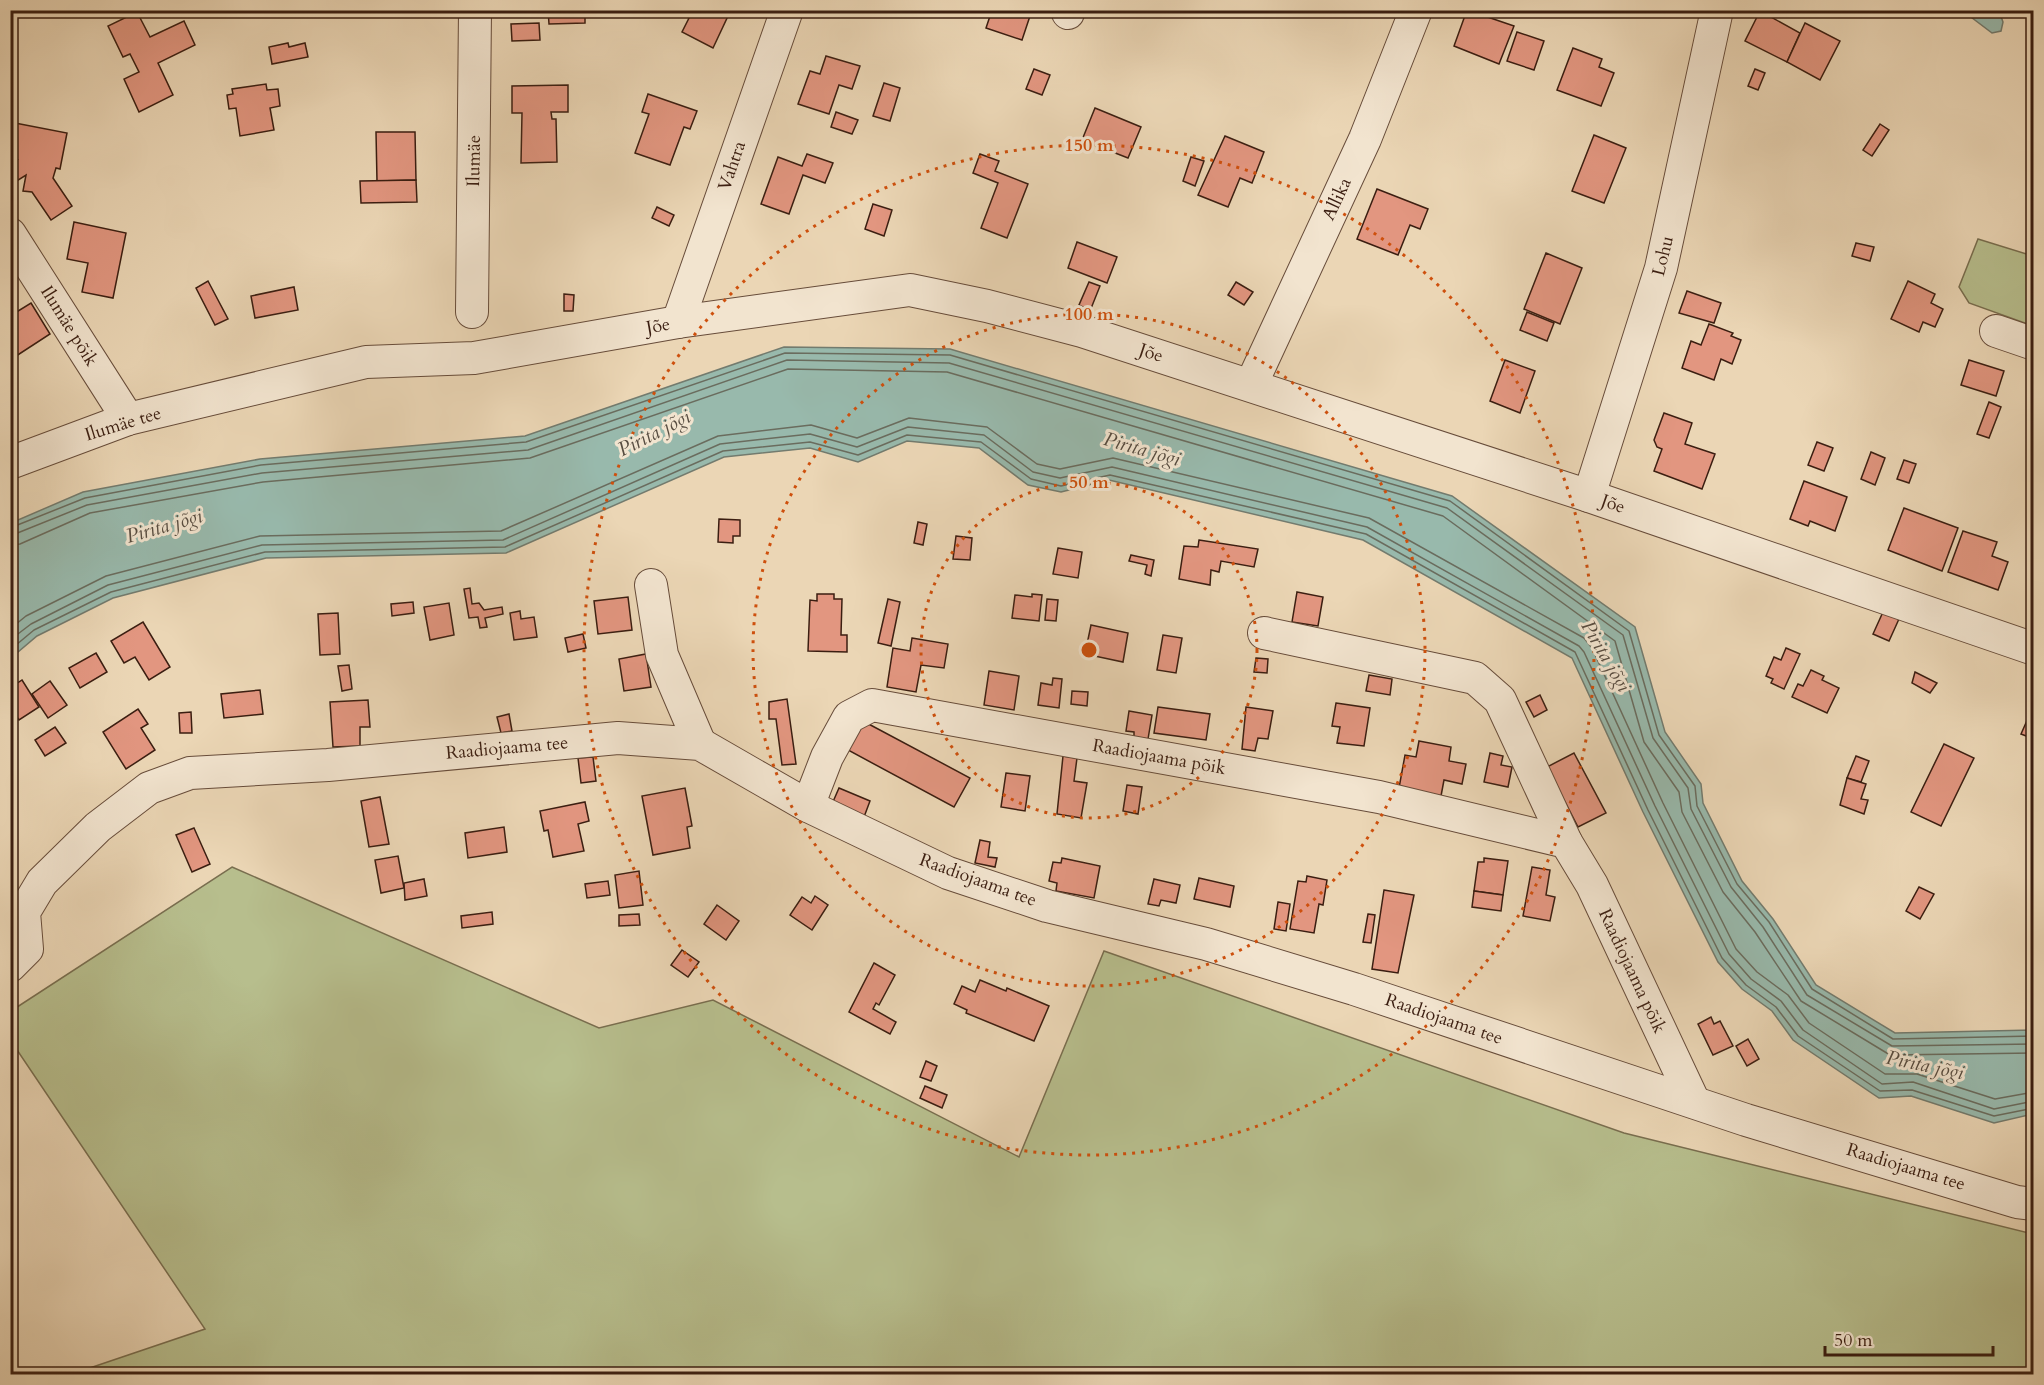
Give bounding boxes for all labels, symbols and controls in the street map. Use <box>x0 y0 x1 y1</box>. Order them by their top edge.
text: 150 m <box>1064 133 1114 158</box>
street label: Ilumäe <box>461 135 487 187</box>
street label: Vahtra <box>712 138 752 194</box>
street label: Allika <box>1316 173 1358 224</box>
street label: Lohu <box>1646 233 1680 279</box>
street label: Ilumäe põik <box>34 281 104 371</box>
text: 100 m <box>1064 302 1114 327</box>
street label: Jõe <box>641 312 672 341</box>
street label: Jõe <box>1133 336 1166 369</box>
street label: Ilumäe tee <box>82 401 164 447</box>
water label: Pirita jõgi <box>613 403 696 463</box>
water label: Pirita jõgi <box>1101 425 1184 473</box>
text: 50 m <box>1069 470 1109 495</box>
street label: Jõe <box>1595 487 1628 520</box>
water label: Pirita jõgi <box>123 502 206 550</box>
water label: Pirita jõgi <box>1575 615 1638 697</box>
centre of rings <box>1079 640 1099 660</box>
street label: Raadiojaama tee <box>445 730 569 766</box>
street label: Raadiojaama põik <box>1090 733 1228 781</box>
street label: Raadiojaama tee <box>916 847 1040 913</box>
street label: Raadiojaama põik <box>1592 905 1672 1038</box>
street label: Raadiojaama tee <box>1382 987 1506 1051</box>
water label: Pirita jõgi <box>1884 1044 1967 1086</box>
street label: Raadiojaama tee <box>1844 1137 1968 1197</box>
scale bar <box>1825 1319 1993 1357</box>
text: 50 m <box>1834 1328 1873 1353</box>

